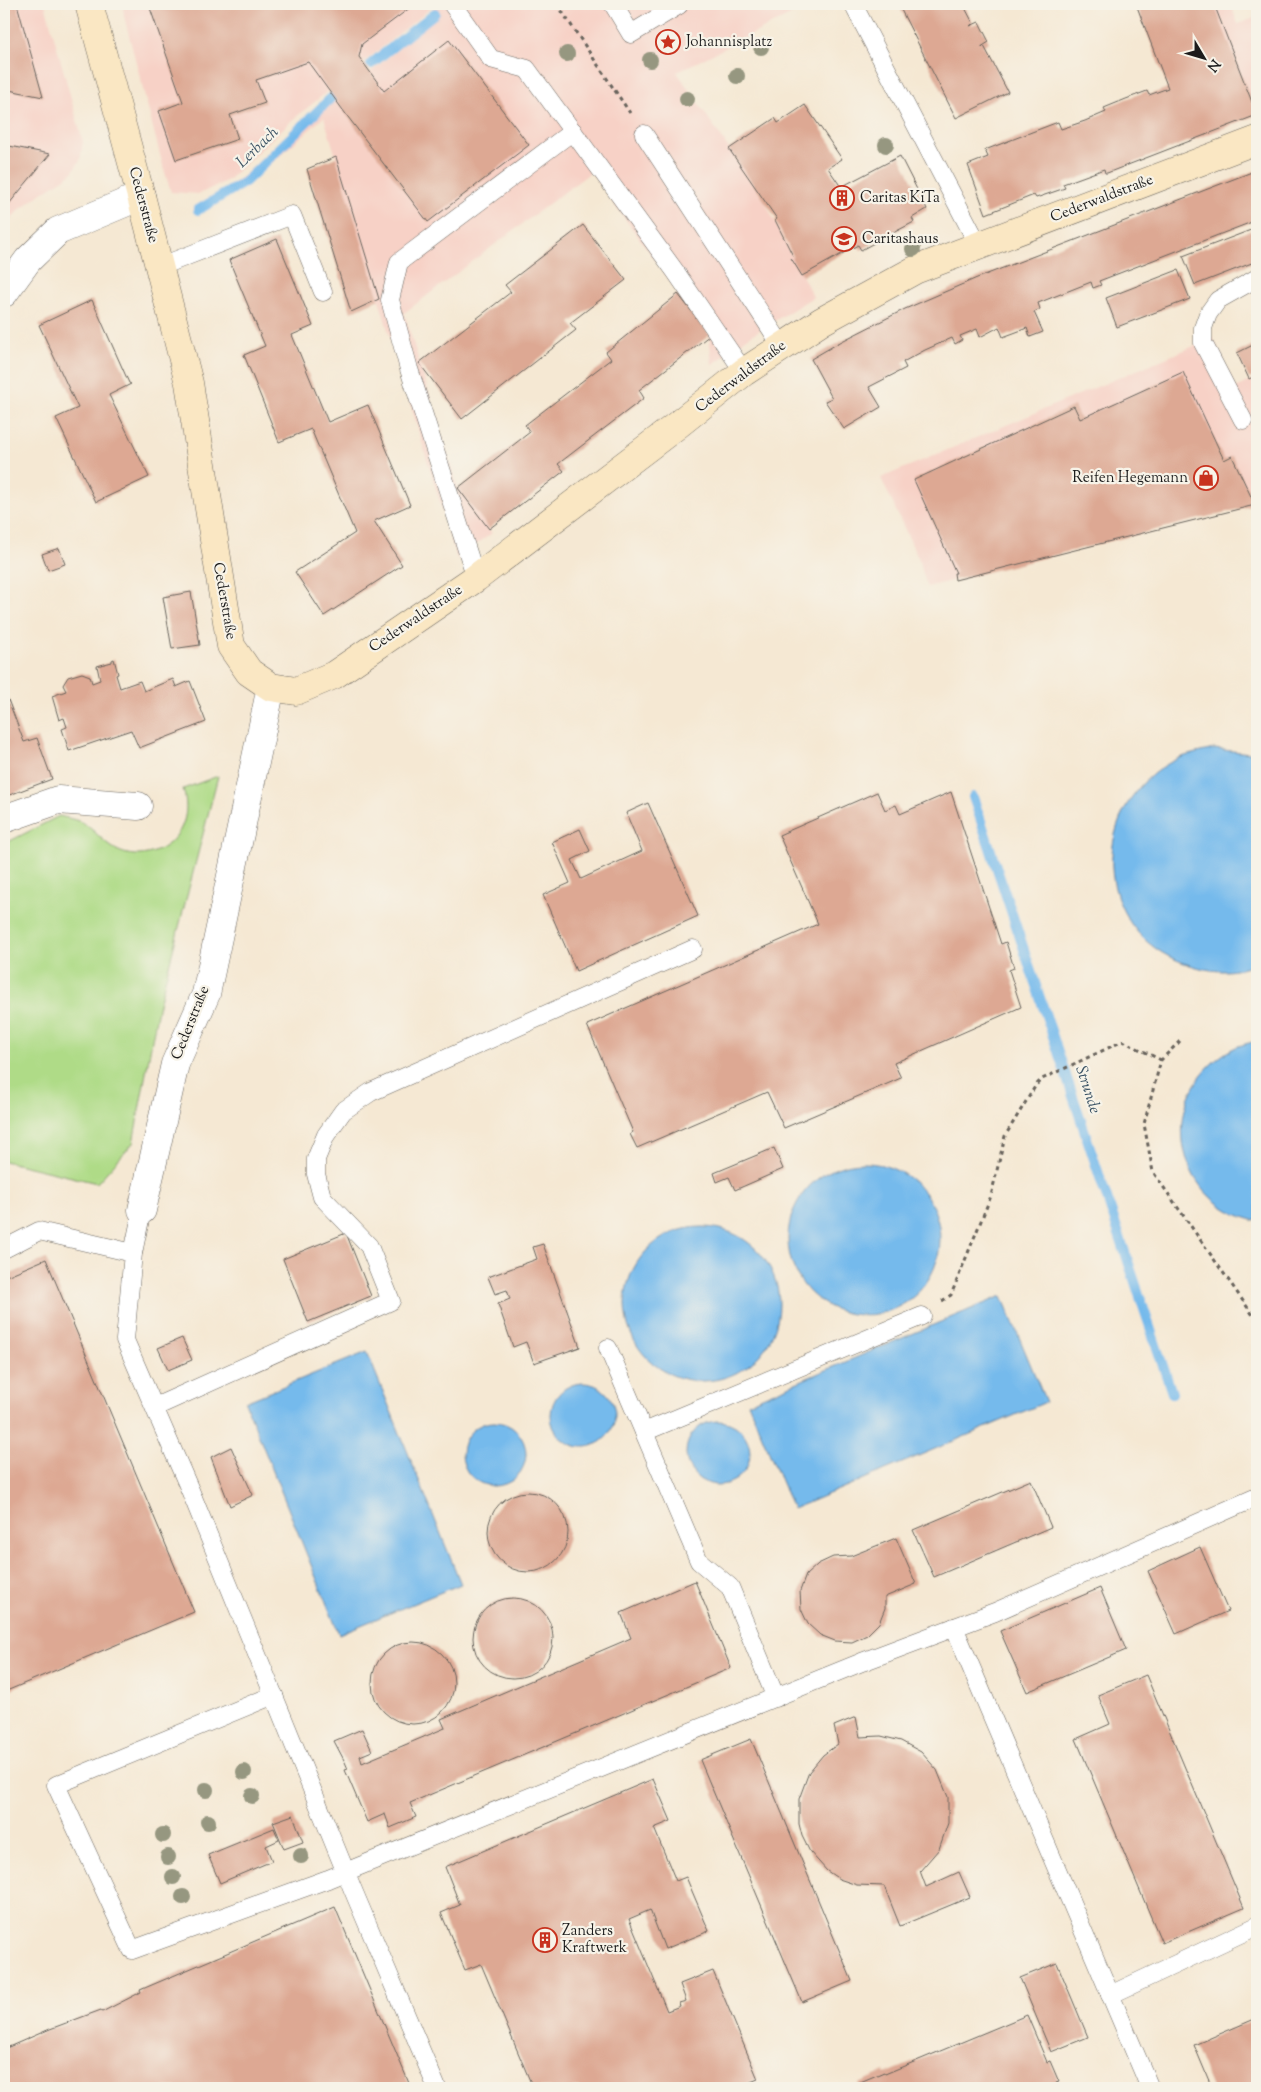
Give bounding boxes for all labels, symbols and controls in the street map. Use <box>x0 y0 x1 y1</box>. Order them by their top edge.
place icon: Johannisplatz <box>655 29 681 55</box>
place label: Johannisplatz <box>685 32 772 53</box>
north arrow <box>1178 32 1228 82</box>
text: N <box>1201 54 1224 75</box>
water label: Lerbach <box>232 122 285 174</box>
street label: Cederstraße <box>123 165 163 245</box>
street label: Cederwaldstraße <box>1047 170 1157 228</box>
building icon: Caritas KiTa <box>829 185 855 211</box>
place label: Caritas KiTa <box>860 188 940 209</box>
school or university icon: Caritashaus <box>831 226 857 252</box>
place label: Caritashaus <box>862 229 938 250</box>
street label: Cederwaldstraße <box>691 336 791 418</box>
shop icon: Reifen Hegemann <box>1193 465 1219 491</box>
place label: Reifen Hegemann <box>1072 468 1188 489</box>
street label: Cederstraße <box>207 561 241 641</box>
street label: Cederwaldstraße <box>365 580 467 658</box>
street label: Cederstraße <box>167 983 215 1063</box>
water label: Strunde <box>1069 1063 1105 1117</box>
place label: Zanders Kraftwerk <box>562 1921 627 1959</box>
building icon: Zanders Kraftwerk <box>532 1927 558 1953</box>

